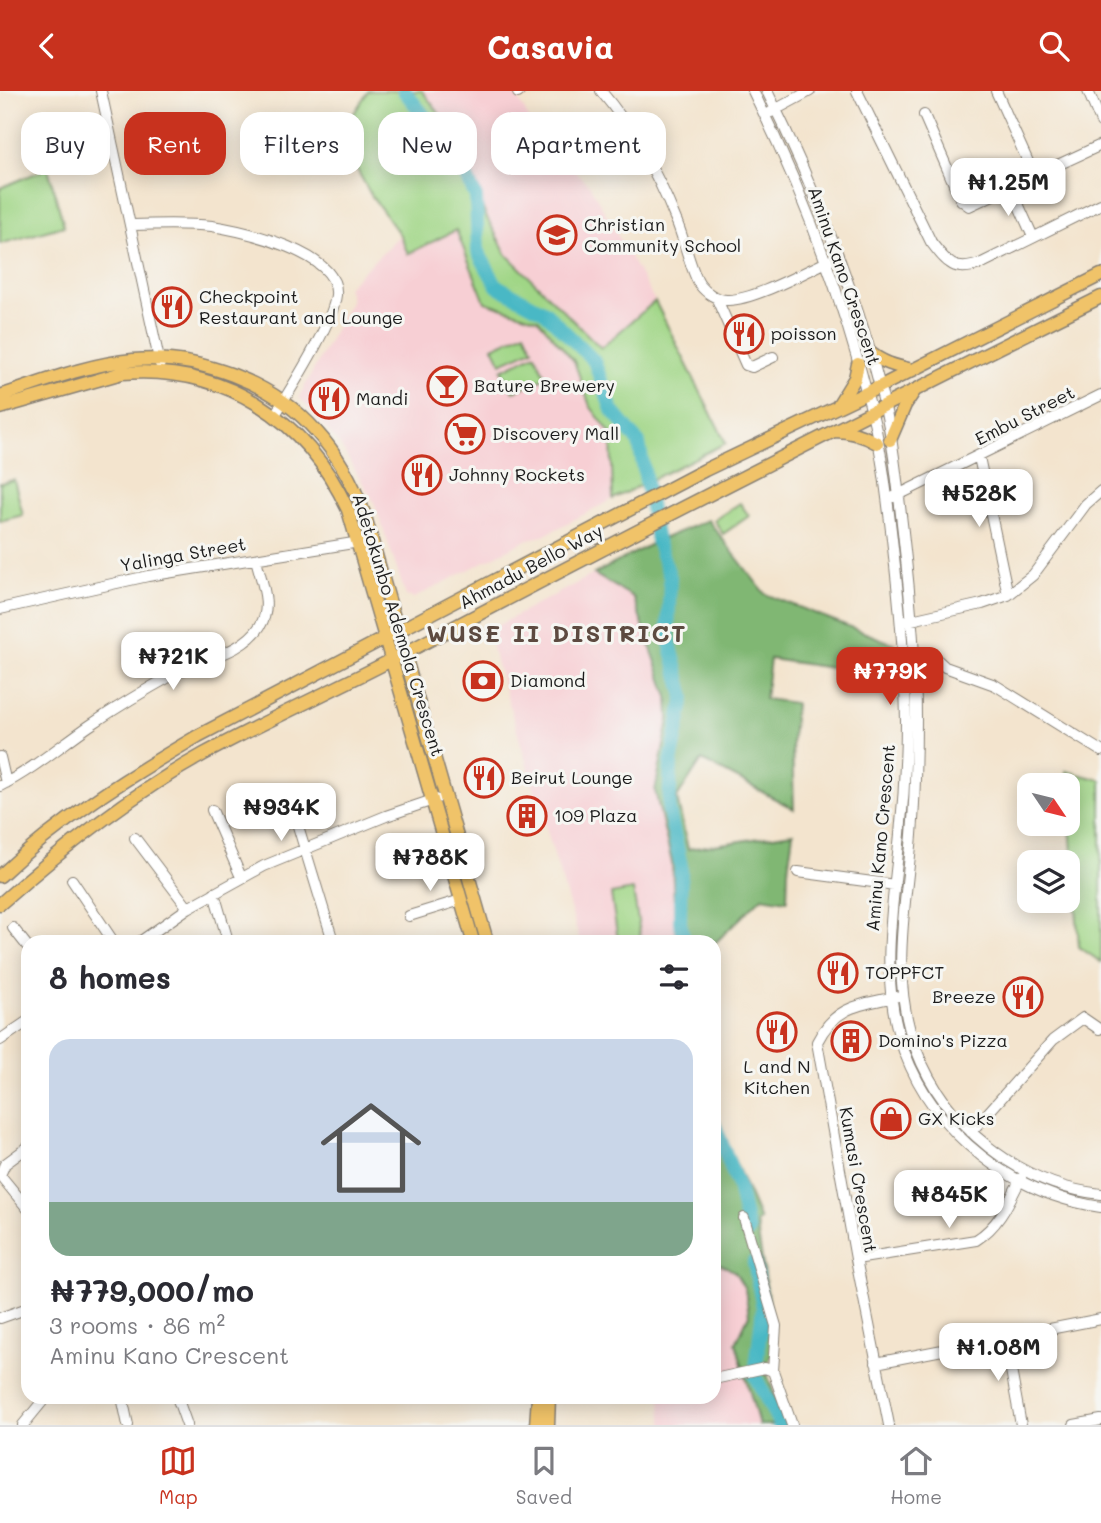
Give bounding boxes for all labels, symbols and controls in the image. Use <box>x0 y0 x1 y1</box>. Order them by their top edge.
text: Casavia <box>487 25 614 67</box>
icon: back <box>28 27 66 65</box>
icon: search <box>1035 27 1073 65</box>
chip: Buy <box>21 112 110 175</box>
chip: Rent <box>124 112 226 175</box>
chip: Filters <box>240 112 364 175</box>
chip: New <box>378 112 477 175</box>
chip: Apartment <box>491 112 666 175</box>
pin: ₦1.25M <box>951 159 1065 218</box>
text: ₦1.25M <box>967 166 1049 196</box>
street label: Aminu Kano Crescent <box>803 183 887 368</box>
place label: Christian Community School <box>584 212 741 257</box>
school or university icon: Christian Community School <box>536 214 578 256</box>
place label: Checkpoint Restaurant and Lounge <box>199 284 403 329</box>
restaurant icon: Checkpoint Restaurant and Lounge <box>151 286 193 328</box>
restaurant icon: poisson <box>723 313 765 355</box>
place label: poisson <box>771 321 836 345</box>
bar icon: Bature Brewery <box>426 365 468 407</box>
place label: Bature Brewery <box>474 373 615 397</box>
restaurant icon: Mandi <box>308 378 350 420</box>
street label: Embu Street <box>971 380 1079 451</box>
place label: Mandi <box>356 386 408 410</box>
supermarket icon: Discovery Mall <box>444 413 486 455</box>
place label: Discovery Mall <box>492 421 619 445</box>
restaurant icon: Johnny Rockets <box>401 454 443 496</box>
place label: Johnny Rockets <box>449 462 585 486</box>
pin: ₦528K <box>930 469 1028 529</box>
text: ₦528K <box>941 477 1017 507</box>
street label: Adetokunbo Ademola Crescent <box>347 490 450 759</box>
street label: Ahmadu Bello Way <box>455 518 607 614</box>
street label: Yalinga Street <box>118 531 248 577</box>
district label: WUSE II DISTRICT <box>427 617 687 648</box>
pin: ₦721K <box>124 633 222 692</box>
text: ₦721K <box>137 640 209 670</box>
pin: ₦779K <box>841 647 939 707</box>
text: ₦779K <box>852 655 928 685</box>
bank icon: Diamond <box>462 660 504 702</box>
place label: Diamond <box>510 668 586 692</box>
street label: Aminu Kano Crescent <box>860 743 900 933</box>
restaurant icon: Beirut Lounge <box>463 757 505 799</box>
place label: Beirut Lounge <box>511 765 633 789</box>
north arrow <box>1017 773 1080 837</box>
map controls <box>1017 773 1080 913</box>
pin: ₦934K <box>232 783 330 843</box>
text: ₦934K <box>242 791 320 821</box>
building icon: 109 Plaza <box>506 795 548 837</box>
place label: 109 Plaza <box>554 803 638 827</box>
pin: ₦788K <box>381 833 479 893</box>
text: ₦788K <box>391 841 469 871</box>
button: layers <box>1017 850 1080 913</box>
restaurant icon: TOPPFCT <box>817 952 859 994</box>
text: 8 homes <box>49 957 171 997</box>
icon: filters <box>655 958 693 996</box>
place label: TOPPFCT <box>865 960 944 984</box>
restaurant icon: Breeze <box>1002 976 1044 1018</box>
place label: Breeze <box>932 984 996 1008</box>
restaurant icon: L and N Kitchen <box>756 1011 798 1053</box>
building icon: Domino's Pizza <box>830 1020 872 1062</box>
place label: Domino's Pizza <box>878 1028 1008 1052</box>
place label: L and N Kitchen <box>744 1054 810 1099</box>
icon: home <box>308 1085 434 1211</box>
shop icon: GX Kicks <box>870 1098 912 1140</box>
street label: Kumasi Crescent <box>834 1105 884 1255</box>
place label: GX Kicks <box>918 1106 994 1130</box>
pin: ₦845K <box>900 1171 998 1230</box>
text: ₦845K <box>910 1178 988 1208</box>
text: ₦779,000/mo <box>49 1270 254 1310</box>
text: 3 rooms · 86 m² <box>49 1310 225 1340</box>
pin: ₦1.08M <box>941 1323 1055 1383</box>
text: ₦1.08M <box>955 1331 1041 1361</box>
text: Aminu Kano Crescent <box>49 1340 289 1370</box>
tab: Map <box>159 1442 198 1509</box>
tab: Saved <box>516 1442 572 1509</box>
tab: Home <box>890 1442 942 1509</box>

